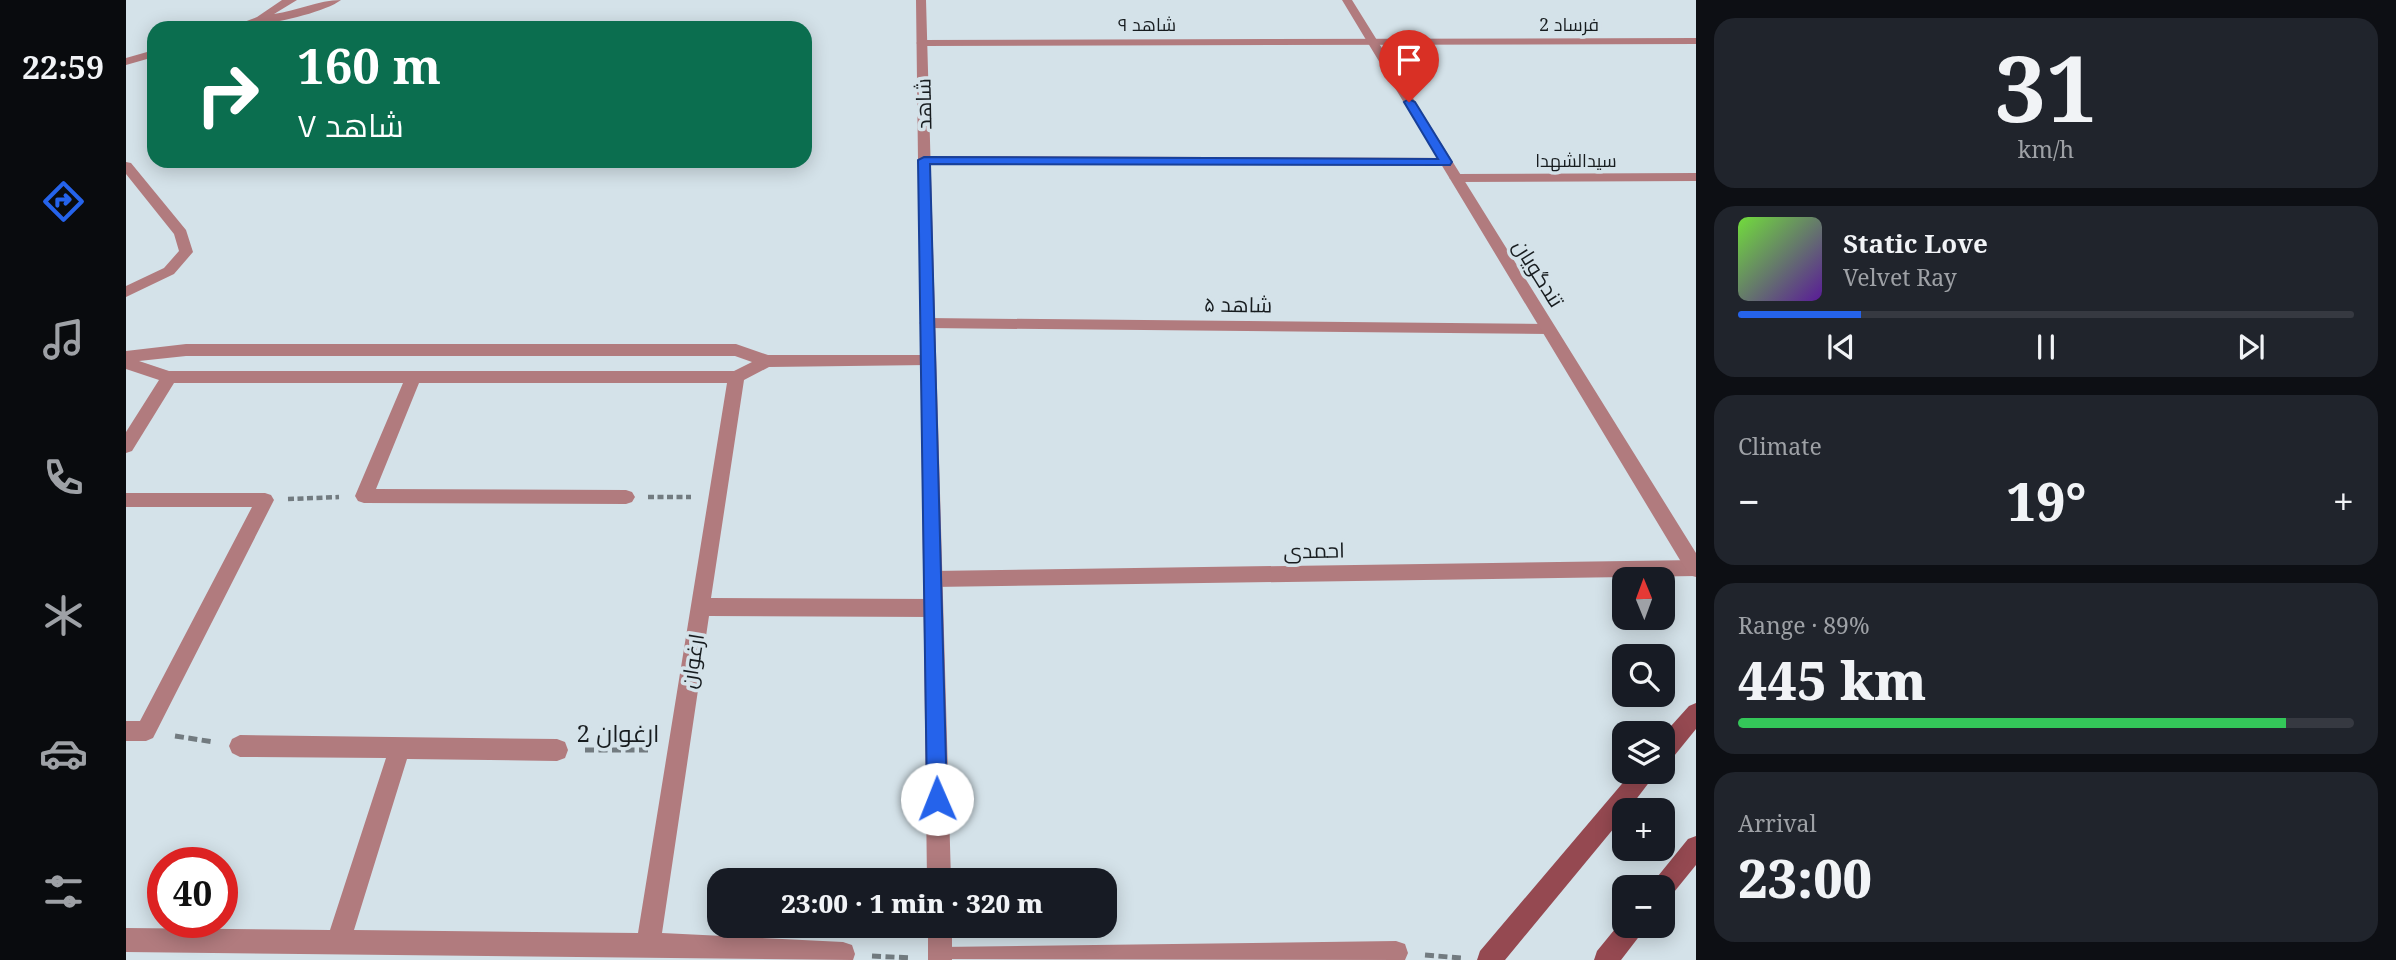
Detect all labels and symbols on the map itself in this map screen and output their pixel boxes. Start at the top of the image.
street label: شاهد ۹ [1118,12,1176,36]
street label: فرساد 2 [1539,12,1599,36]
pin [1379,30,1439,102]
street label: شاهد [909,78,937,130]
street label: سیدالشهدا [1535,148,1617,172]
street label: تندگویان [1507,234,1571,313]
street label: شاهد ۵ [1204,289,1272,319]
street label: احمدی [1283,535,1345,565]
north arrow [1612,567,1675,630]
street label: ارغوان [674,631,710,691]
street label: ارغوان 2 [577,716,659,749]
position arrow [900,762,974,836]
speed limit sign: 40 [147,847,238,938]

